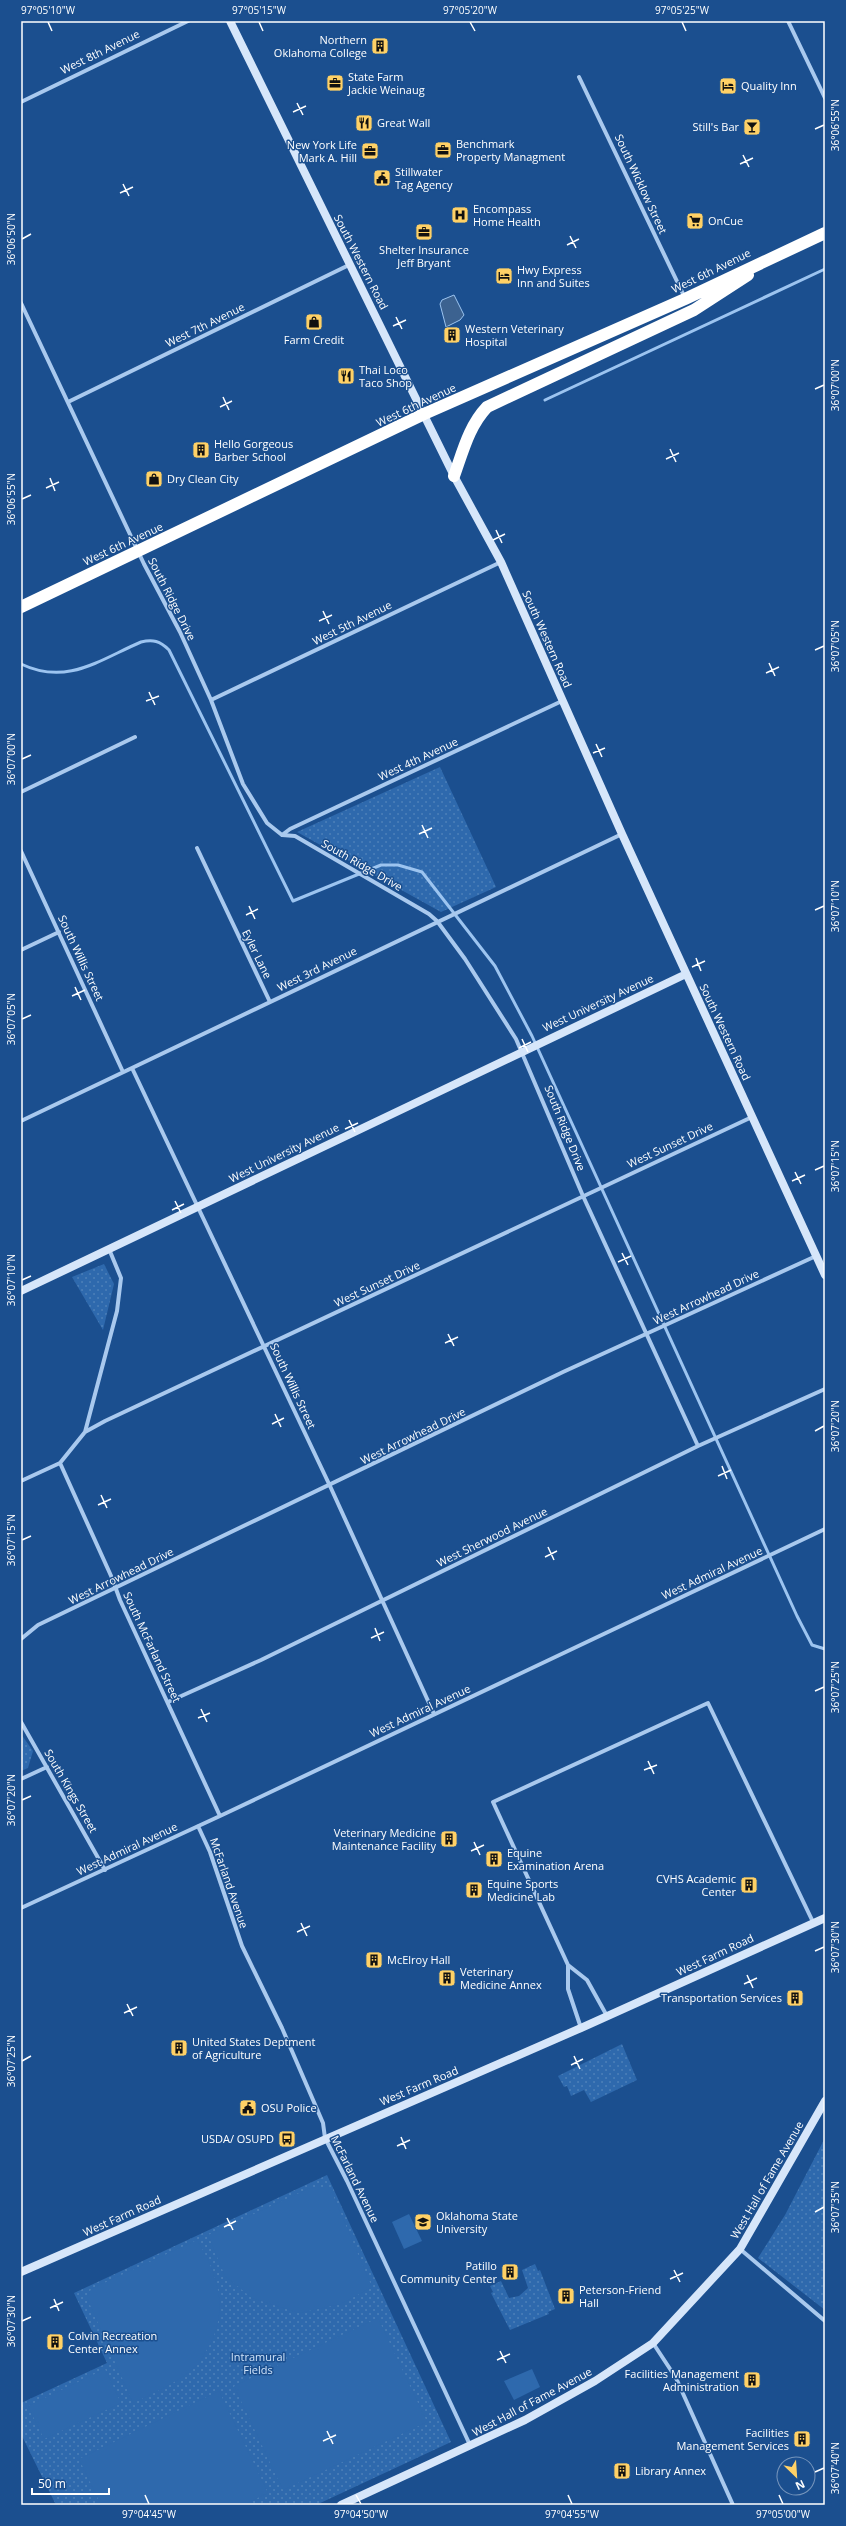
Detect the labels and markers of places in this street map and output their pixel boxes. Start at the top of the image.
place label: Northern Oklahoma College [274,32,367,60]
building icon: Northern Oklahoma College [370,36,390,56]
place label: State Farm Jackie Weinaug [347,69,425,97]
office icon: State Farm Jackie Weinaug [325,73,345,93]
hotel icon: Quality Inn [718,76,738,96]
place label: Quality Inn [741,78,797,93]
restaurant icon: Great Wall [354,113,374,133]
place label: Great Wall [377,115,430,130]
bar icon: Still's Bar [742,117,762,137]
place label: Still's Bar [692,119,739,134]
place label: Benchmark Property Managment [456,136,565,164]
place label: New York Life Mark A. Hill [287,137,357,165]
office icon: Benchmark Property Managment [433,140,453,160]
office icon: New York Life Mark A. Hill [360,141,380,161]
place label: Stillwater Tag Agency [395,164,453,192]
public building icon: Stillwater Tag Agency [372,168,392,188]
place label: Encompass Home Health [473,201,541,229]
hospital icon: Encompass Home Health [450,205,470,225]
supermarket icon: OnCue [685,211,705,231]
place label: OnCue [708,213,743,228]
office icon: Shelter Insurance Jeff Bryant [414,222,434,242]
place label: Shelter Insurance Jeff Bryant [379,242,469,270]
place label: Hwy Express Inn and Suites [517,262,590,290]
hotel icon: Hwy Express Inn and Suites [494,266,514,286]
shop icon: Farm Credit [304,312,324,332]
place label: Western Veterinary Hospital [465,321,564,349]
building icon: Western Veterinary Hospital [442,325,462,345]
place label: Farm Credit [284,332,344,347]
place label: Thai Loco Taco Shop [359,362,412,390]
restaurant icon: Thai Loco Taco Shop [336,366,356,386]
place label: Hello Gorgeous Barber School [214,436,293,464]
building icon: Hello Gorgeous Barber School [191,440,211,460]
shop icon: Dry Clean City [144,469,164,489]
place label: Dry Clean City [167,471,239,486]
place label: Veterinary Medicine Maintenance Facility [332,1825,436,1853]
building icon: Veterinary Medicine Maintenance Facility [439,1829,459,1849]
place label: Equine Examination Arena [507,1845,604,1873]
building icon: Equine Examination Arena [484,1849,504,1869]
place label: CVHS Academic Center [656,1871,736,1899]
building icon: CVHS Academic Center [739,1875,759,1895]
place label: Equine Sports Medicine Lab [487,1876,558,1904]
building icon: Equine Sports Medicine Lab [464,1880,484,1900]
building icon: McElroy Hall [364,1950,384,1970]
place label: McElroy Hall [387,1952,450,1967]
place label: Veterinary Medicine Annex [460,1964,542,1992]
building icon: Veterinary Medicine Annex [437,1968,457,1988]
building icon: Transportation Services [785,1988,805,2008]
place label: Transportation Services [661,1990,782,2005]
place label: United States Deptment of Agriculture [192,2034,315,2062]
building icon: United States Deptment of Agriculture [169,2038,189,2058]
public building icon: OSU Police [238,2098,258,2118]
place label: OSU Police [261,2100,317,2115]
bus stop icon: USDA/ OSUPD [277,2129,297,2149]
place label: USDA/ OSUPD [201,2131,274,2146]
place label: Oklahoma State University [436,2208,518,2236]
school or university icon: Oklahoma State University [413,2212,433,2232]
place label: Patillo Community Center [400,2258,497,2286]
building icon: Patillo Community Center [500,2262,520,2282]
place label: Peterson-Friend Hall [579,2282,661,2310]
building icon: Peterson-Friend Hall [556,2286,576,2306]
place label: Colvin Recreation Center Annex [68,2328,157,2356]
building icon: Colvin Recreation Center Annex [45,2332,65,2352]
place label: Facilities Management Administration [625,2366,739,2394]
building icon: Facilities Management Administration [742,2370,762,2390]
place label: Facilities Management Services [676,2425,789,2453]
building icon: Facilities Management Services [792,2429,812,2449]
building icon: Library Annex [612,2461,632,2481]
place label: Library Annex [635,2463,706,2478]

